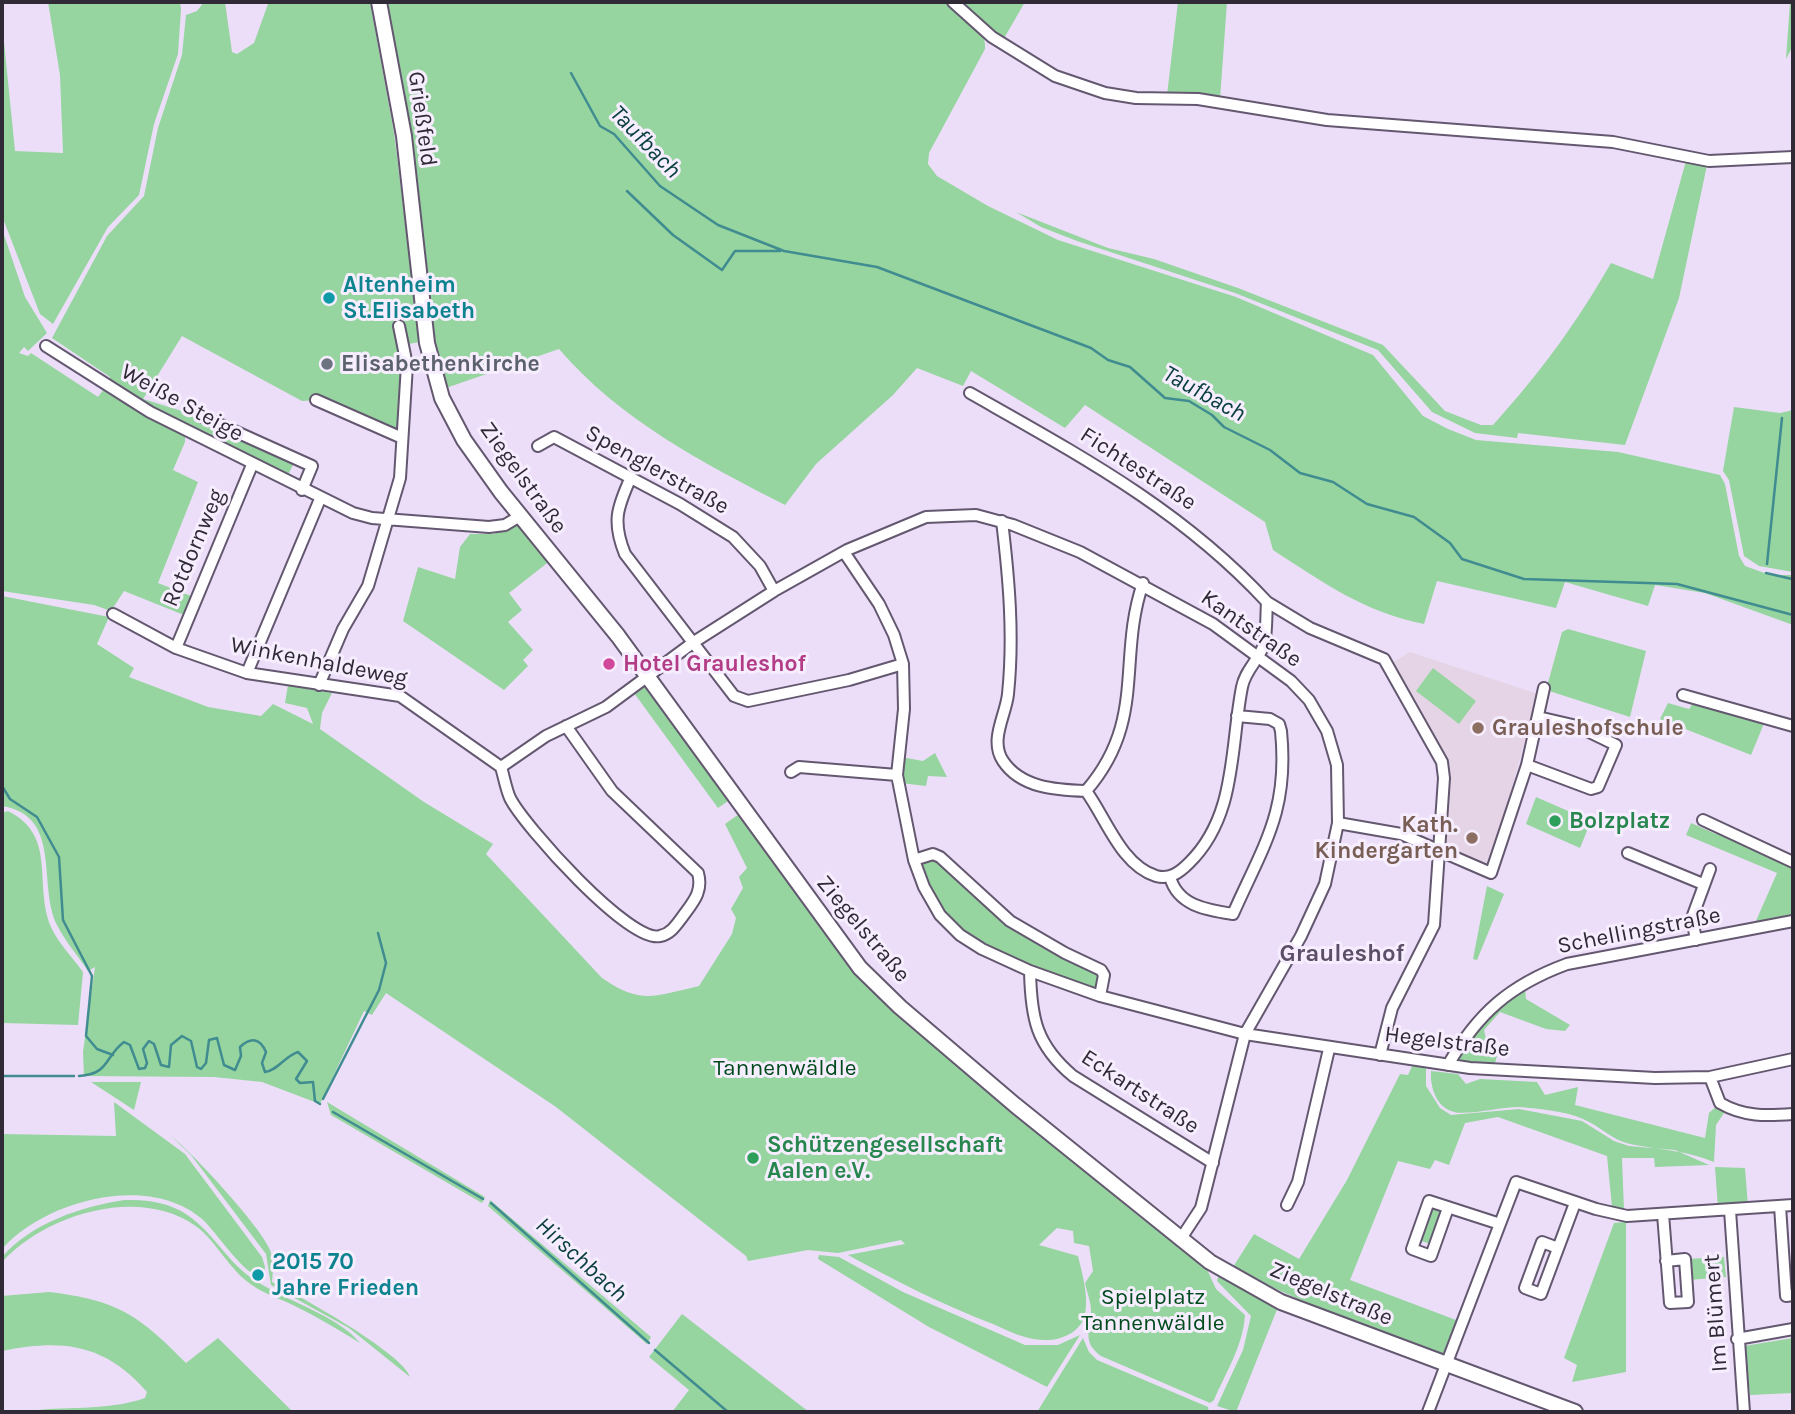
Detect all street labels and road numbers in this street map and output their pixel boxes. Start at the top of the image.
street label: Grießfeld [402,70,442,168]
street label: Weiße Steige [116,358,248,448]
street label: Ziegelstraße [473,417,573,539]
street label: Spenglerstraße [580,419,734,521]
street label: Fichtestraße [1075,421,1201,517]
street label: Rotdornweg [157,485,231,611]
street label: Kantstraße [1195,584,1307,674]
street label: Winkenhaldeweg [228,631,410,693]
street label: Ziegelstraße [810,870,916,988]
street label: Schellingstraße [1555,902,1723,960]
street label: Hegelstraße [1383,1021,1511,1063]
street label: Eckartstraße [1076,1044,1204,1140]
street label: Im Blümert [1698,1253,1734,1373]
street label: Ziegelstraße [1265,1256,1397,1332]

